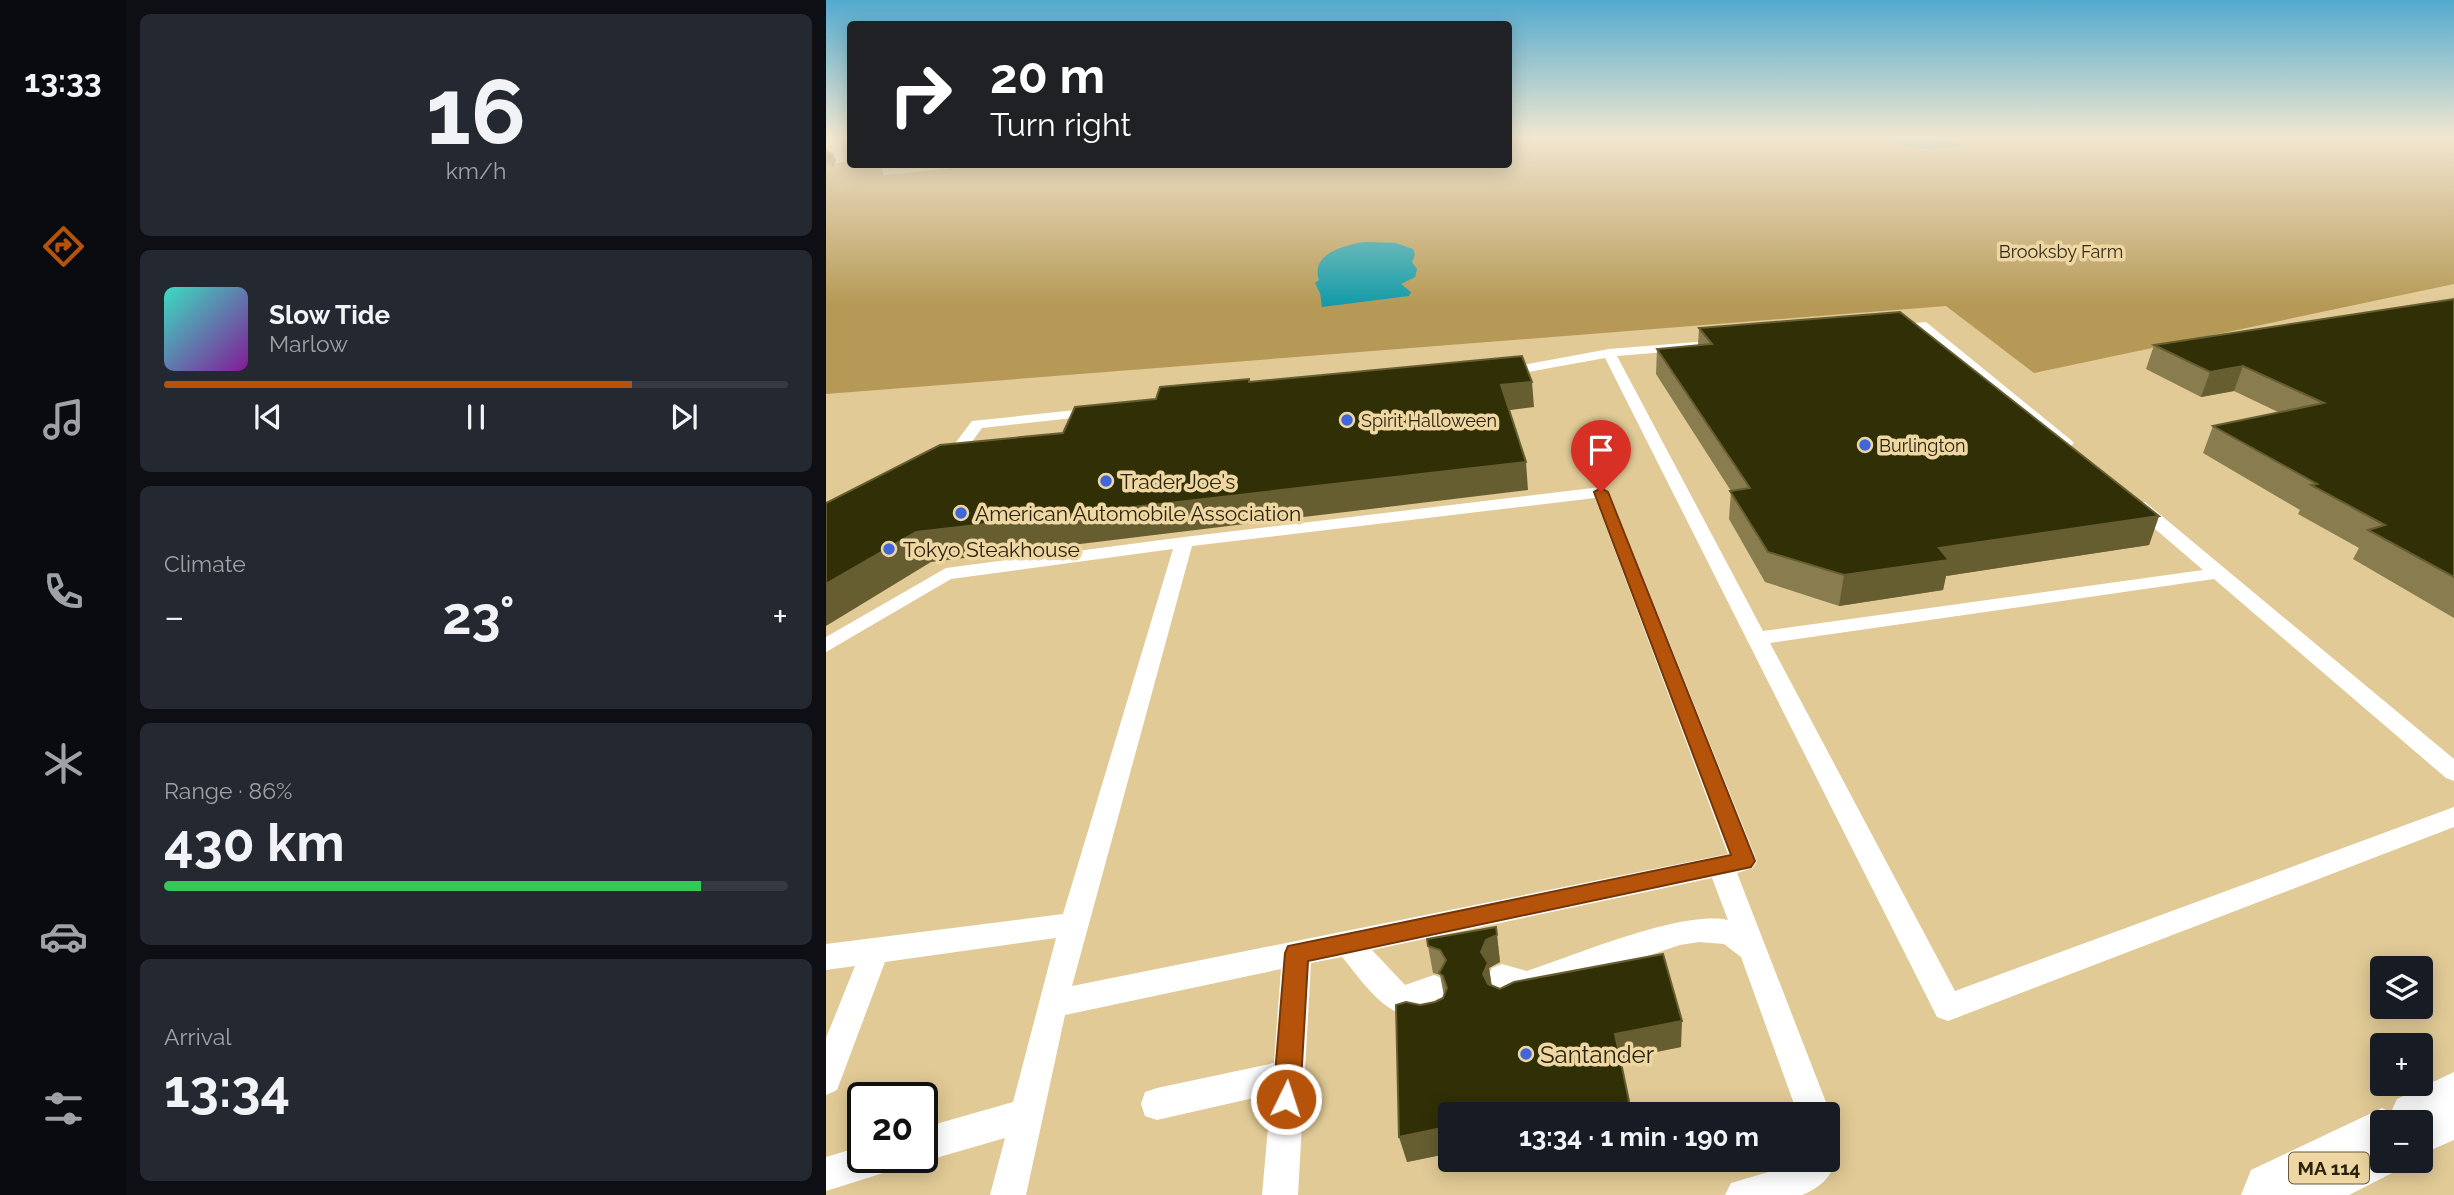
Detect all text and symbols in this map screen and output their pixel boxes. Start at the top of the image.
text: 20 m [990,47,1105,104]
icon: right [875,49,966,140]
text: 16 [426,58,526,165]
text: 13:33 [24,62,102,99]
text: Turn right [990,106,1131,143]
text: km/h [446,157,506,184]
icon: directions [39,222,88,271]
park label: Brooksby Farm [1999,241,2123,262]
text: Slow Tide [269,300,390,330]
text: Marlow [269,330,348,357]
icon: music [39,395,88,444]
icon: previous [249,398,287,436]
icon: pause [457,398,495,436]
icon: next [665,398,703,436]
place label: Spirit Halloween [1361,410,1497,431]
marker: Spirit Halloween [1339,412,1355,428]
pin [1571,420,1631,492]
icon: arrive [1582,431,1620,469]
place label: Burlington [1879,435,1966,456]
marker: Burlington [1857,437,1873,453]
place label: Trader Joe's [1120,469,1235,494]
marker: Trader Joe's [1098,473,1114,489]
place label: American Automobile Association [975,501,1301,526]
marker: American Automobile Association [953,505,969,521]
place label: Tokyo Steakhouse [903,537,1080,562]
marker: Tokyo Steakhouse [881,541,897,557]
text: Climate [164,550,246,577]
icon: phone [39,567,88,616]
text: 23° [442,585,515,646]
text: − [164,594,184,639]
text: + [772,594,788,639]
icon: climate [39,739,88,788]
text: Range · 86% [164,777,293,804]
text: 430 km [164,812,345,873]
icon: car [39,912,88,961]
map controls [2370,956,2433,1173]
button: layers [2370,956,2433,1019]
text: Arrival [164,1023,231,1050]
button: + [2370,1033,2433,1096]
place label: Santander [1540,1040,1655,1069]
marker: Santander [1518,1046,1534,1062]
text: 13:34 [164,1058,290,1119]
position arrow [1249,1062,1323,1136]
speed limit sign: 20 [847,1082,938,1173]
icon: filters [39,1084,88,1133]
button: − [2370,1110,2433,1173]
text: 13:34 · 1 min · 190 m [1519,1122,1759,1152]
road number: MA 114 [2289,1152,2369,1184]

